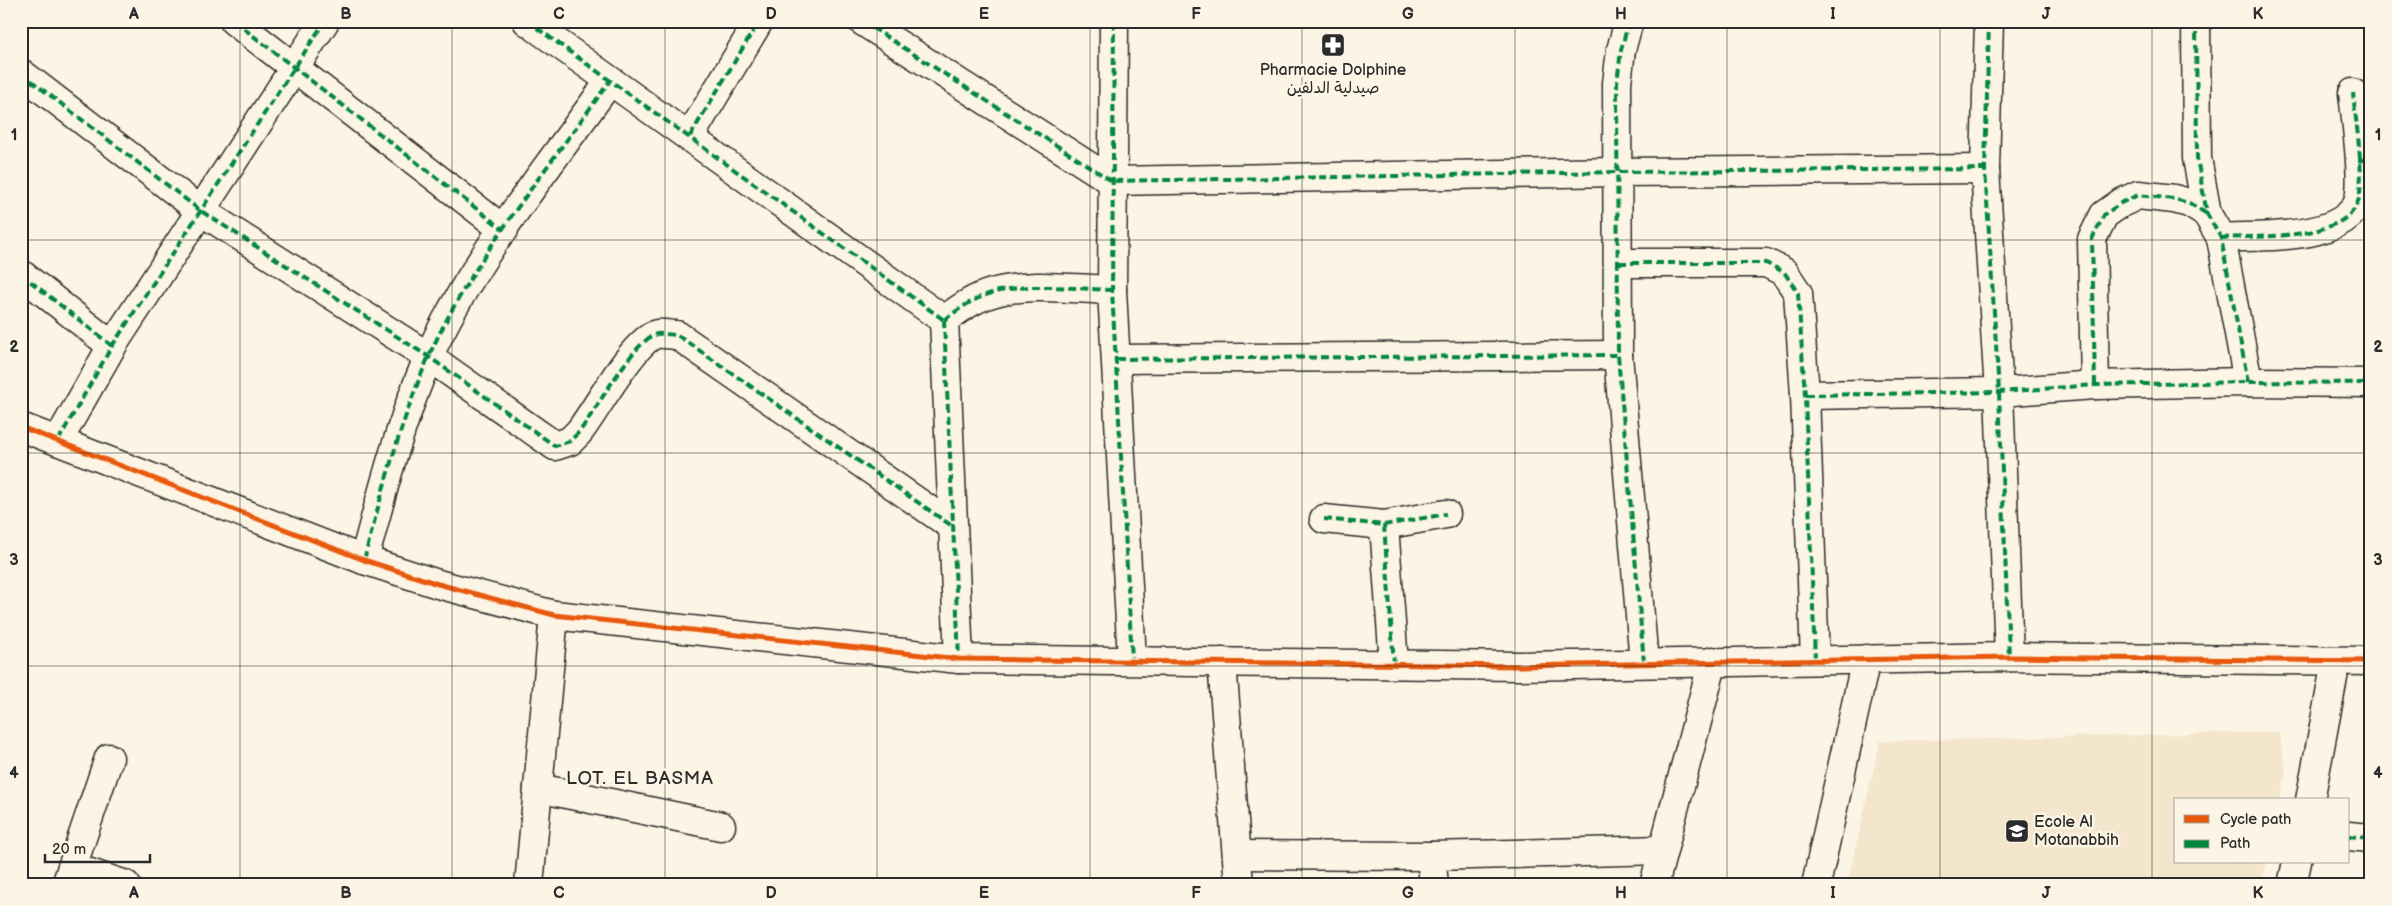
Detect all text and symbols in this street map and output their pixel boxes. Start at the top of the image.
text: A [128,5,139,24]
text: B [340,5,352,24]
text: C [553,5,565,24]
text: D [765,5,777,24]
text: E [979,5,989,24]
text: F [1191,5,1201,24]
text: G [1402,5,1414,24]
text: H [1615,5,1627,24]
text: I [1830,5,1836,24]
text: J [2042,5,2051,24]
text: K [2253,5,2264,24]
pharmacy icon: Pharmacie Dolphine صيدلية الدلفين [1320,32,1346,58]
place label: Pharmacie Dolphine صيدلية الدلفين [1260,61,1407,98]
text: 1 [11,126,17,145]
text: 1 [2375,126,2381,145]
text: 2 [9,338,19,357]
text: 2 [2373,338,2383,357]
text: 3 [9,551,19,570]
text: 3 [2373,551,2383,570]
text: 4 [9,764,19,783]
text: 4 [2373,764,2383,783]
district label: LOT. EL BASMA [566,767,714,790]
legend [2174,798,2350,864]
text: Cycle path [2220,810,2291,829]
place label: Ecole Al Motanabbih [2034,813,2119,850]
school or university icon: Ecole Al Motanabbih [2004,818,2030,844]
scale bar [45,831,150,863]
text: Path [2220,834,2250,853]
text: 20 m [52,840,86,859]
text: A [128,884,139,903]
text: B [340,884,352,903]
text: C [553,884,565,903]
text: D [765,884,777,903]
text: E [979,884,989,903]
text: F [1191,884,1201,903]
text: G [1402,884,1414,903]
text: H [1615,884,1627,903]
text: I [1830,884,1836,903]
text: J [2042,884,2051,903]
text: K [2253,884,2264,903]

